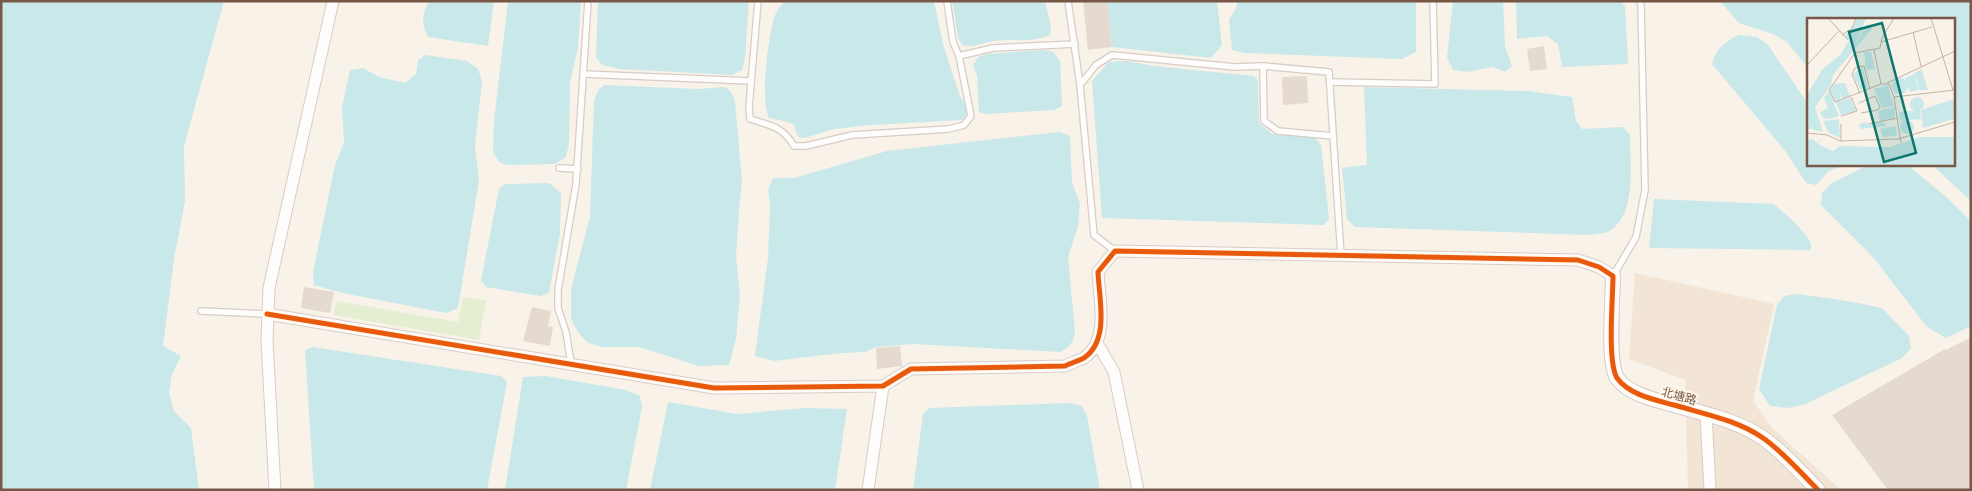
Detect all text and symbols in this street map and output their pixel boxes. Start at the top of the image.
inset map [1807,18,1954,165]
street label: 北塘路 [1660,383,1699,408]

